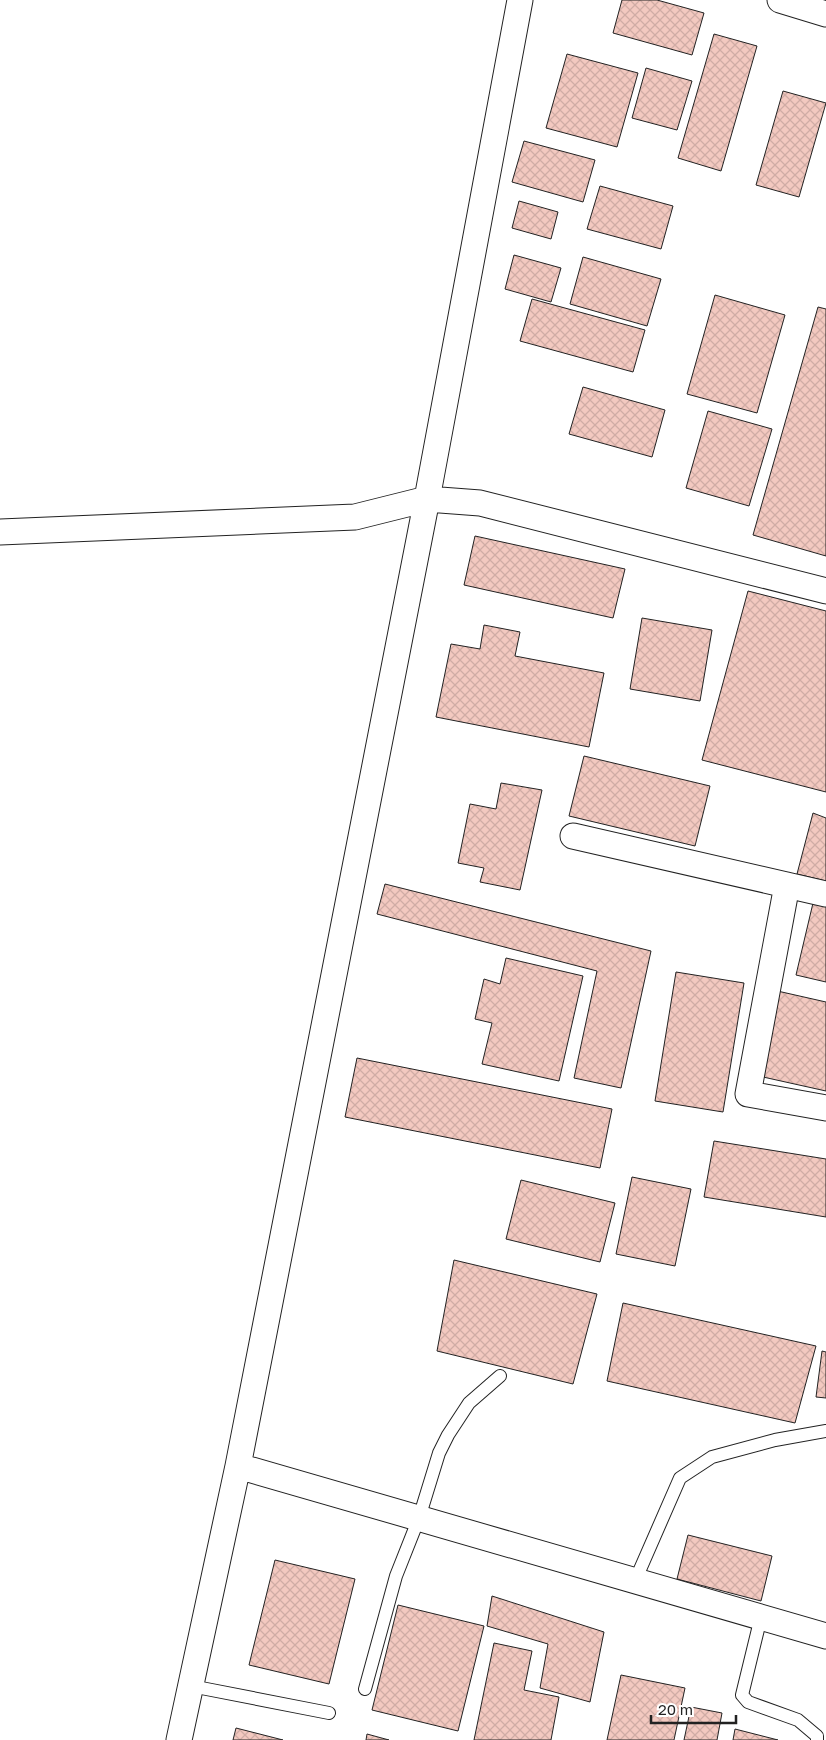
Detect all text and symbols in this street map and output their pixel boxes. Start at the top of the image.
scale bar [651,1692,736,1724]
text: 20 m [658,1700,693,1718]

